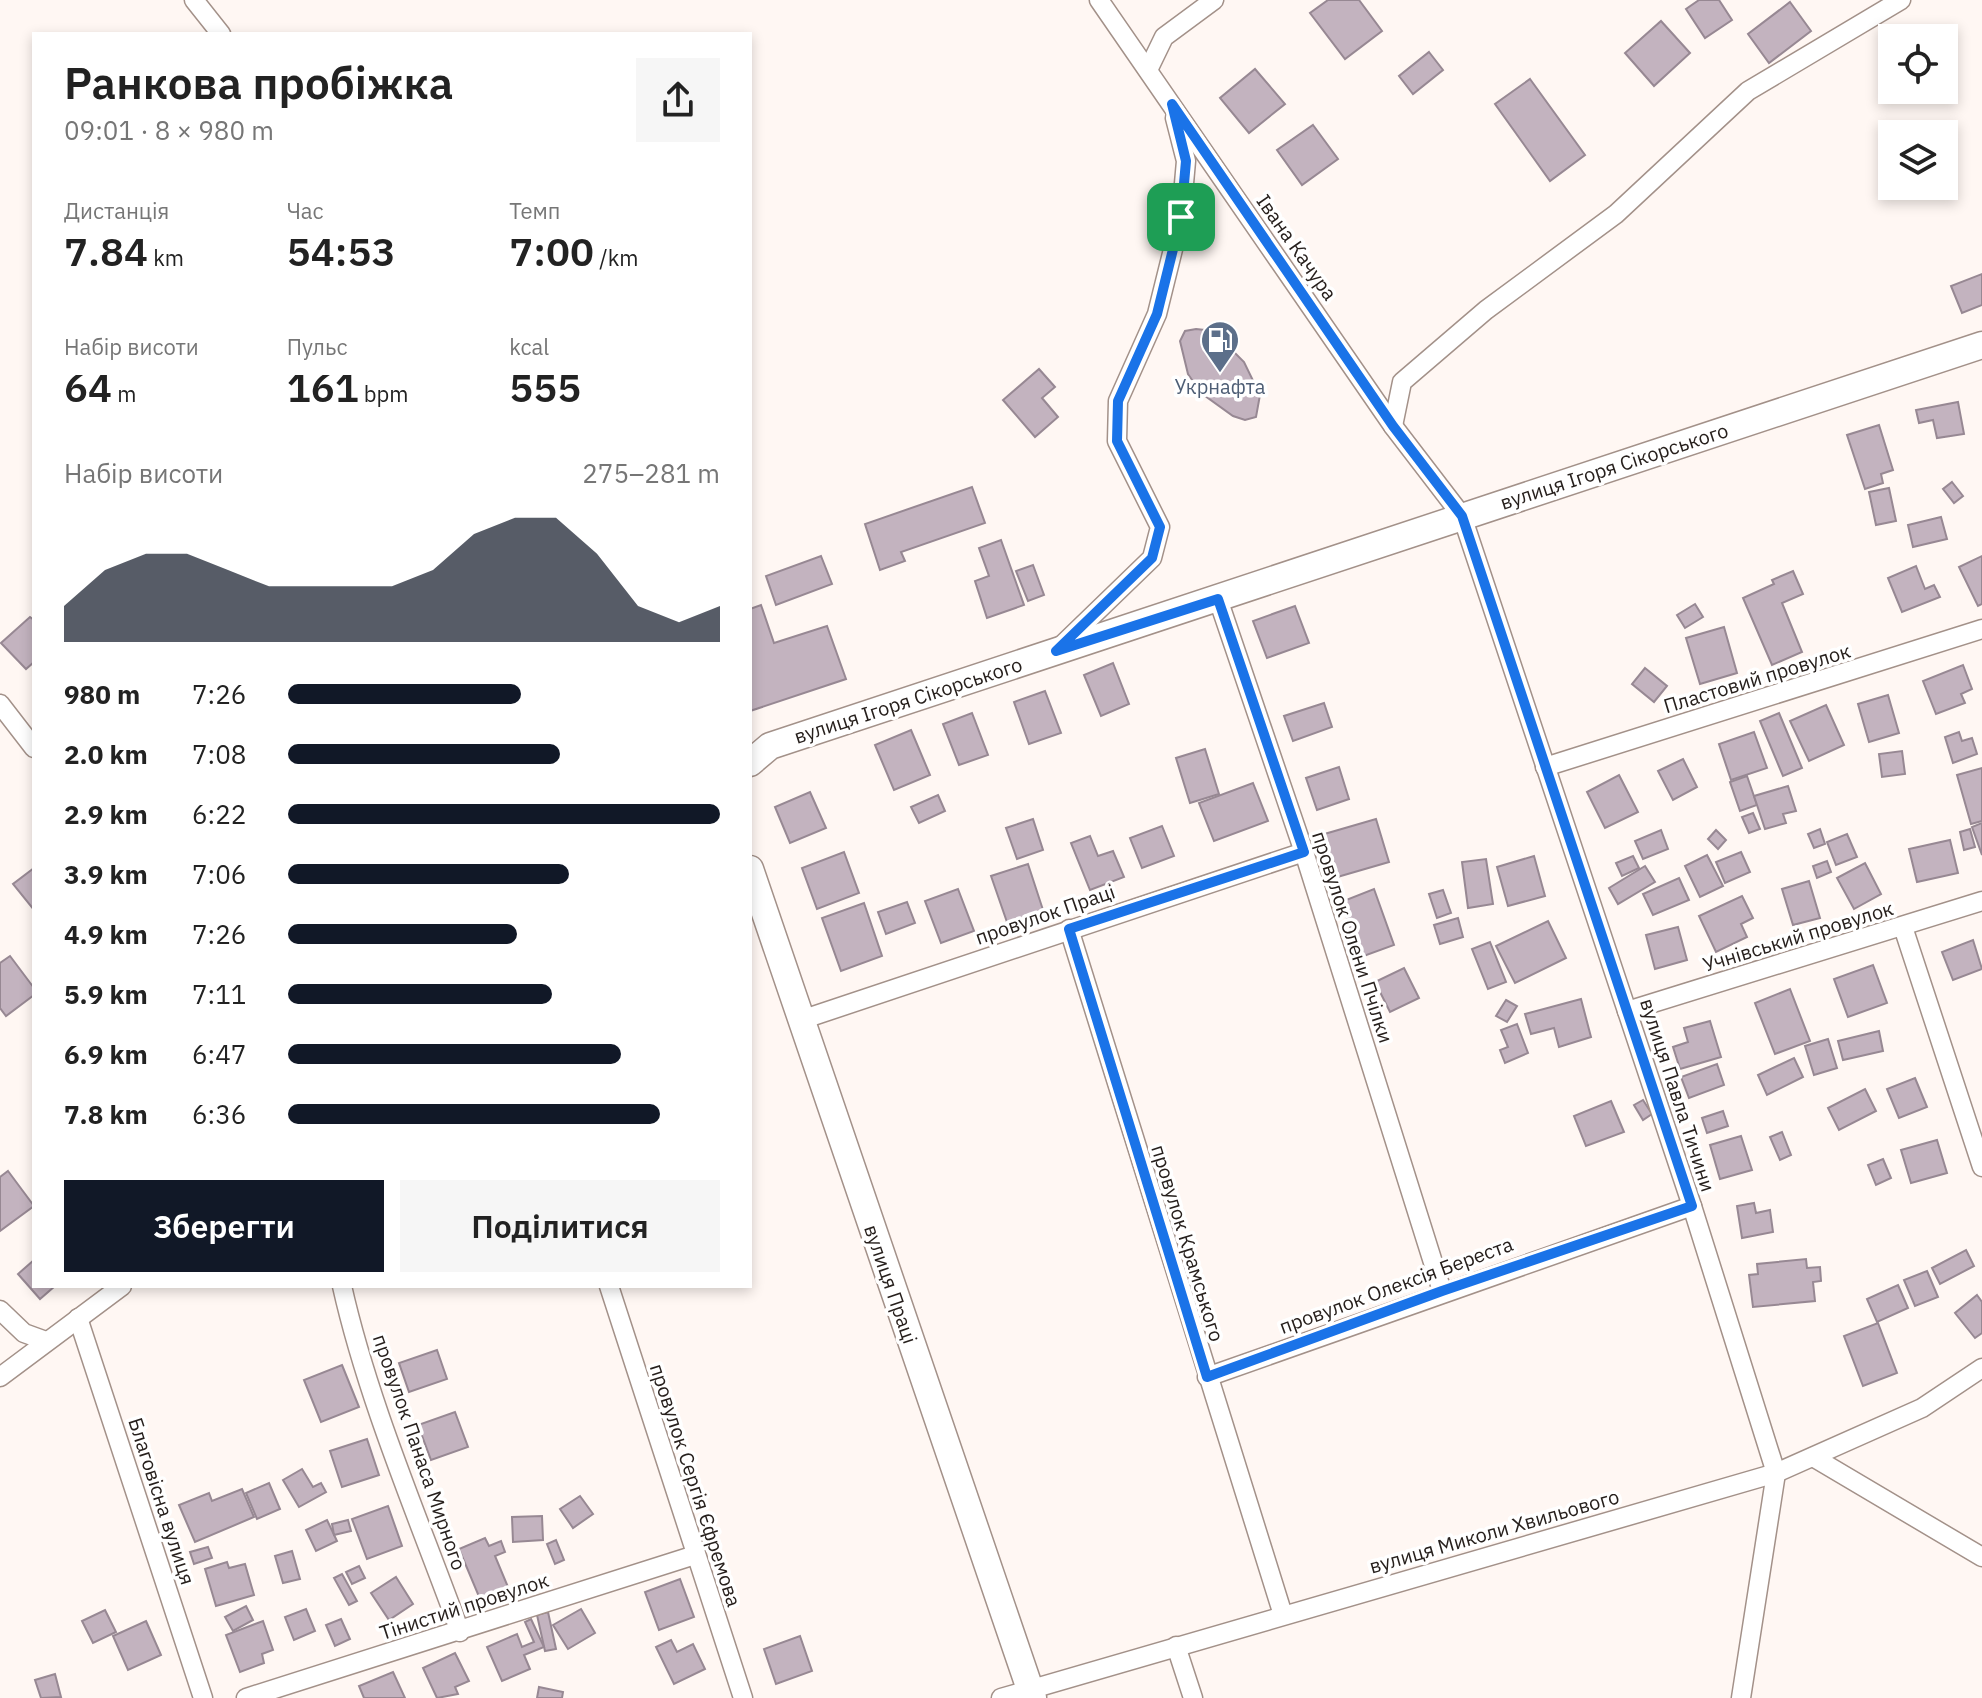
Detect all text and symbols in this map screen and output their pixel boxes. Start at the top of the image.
map controls [1878,24,1958,200]
button: locate [1878,24,1958,104]
text: Ранкова пробіжка [64,54,453,111]
button: share [636,58,720,142]
text: 09:01 · 8 × 980 m [64,113,274,147]
button: layers [1878,120,1958,200]
pin [1147,183,1215,251]
street label: Івана Качура [1251,189,1344,306]
icon: arrive [1159,195,1203,239]
text: Дистанція [64,196,169,225]
text: Час [287,196,324,225]
text: Темп [509,196,560,225]
text: 7.84 [64,225,148,277]
text: 54:53 [287,225,395,277]
text: 7:00 [509,225,594,277]
text: km [148,243,184,272]
text: /km [594,243,639,272]
fuel station icon: Укрнафта [1199,319,1241,374]
text: Набір висоти [64,332,199,361]
text: Пульс [287,332,347,361]
text: kcal [509,332,549,361]
text: 64 [64,361,112,413]
text: 161 [287,361,359,413]
text: 555 [509,361,581,413]
place label: Укрнафта [1175,373,1266,400]
text: m [112,379,136,408]
text: bpm [359,379,409,408]
street label: вулиця Ігоря Сікорського [1496,416,1732,516]
text: Набір висоти [64,456,223,490]
text: 275–281 m [582,456,720,490]
street label: Пластовий провулок [1660,637,1854,719]
street label: вулиця Ігоря Сікорського [790,650,1026,750]
text: 980 m [64,677,140,711]
text: 7:26 [192,677,246,711]
text: 2.0 km [64,737,148,771]
text: 7:08 [192,737,246,771]
text: 2.9 km [64,797,148,831]
text: 6:22 [192,797,246,831]
street label: провулок Олени Пчілки [1306,828,1400,1046]
text: 3.9 km [64,857,148,891]
text: 7:06 [192,857,246,891]
street label: провулок Праці [971,877,1119,951]
street label: Учнівський провулок [1699,894,1897,978]
text: 4.9 km [64,917,148,951]
text: 7:26 [192,917,246,951]
text: 5.9 km [64,977,148,1011]
text: 7:11 [192,977,246,1011]
street label: вулиця Павла Тичини [1634,995,1722,1195]
text: 6.9 km [64,1037,148,1071]
text: 6:47 [192,1037,246,1071]
text: 7.8 km [64,1097,148,1131]
text: 6:36 [192,1097,246,1131]
street label: провулок Крамського [1145,1141,1231,1345]
button: Зберегти [64,1180,384,1272]
button: Поділитися [400,1180,720,1272]
street label: вулиця Праці [858,1221,924,1347]
street label: провулок Олексія Береста [1275,1230,1517,1340]
street label: провулок Панаса Мирного [367,1331,473,1573]
street label: провулок Сергія Єфремова [644,1360,748,1610]
street label: Благовісна вулиця [122,1414,202,1588]
street label: вулиця Миколи Хвильового [1366,1482,1622,1580]
street label: Тінистий провулок [376,1566,552,1646]

